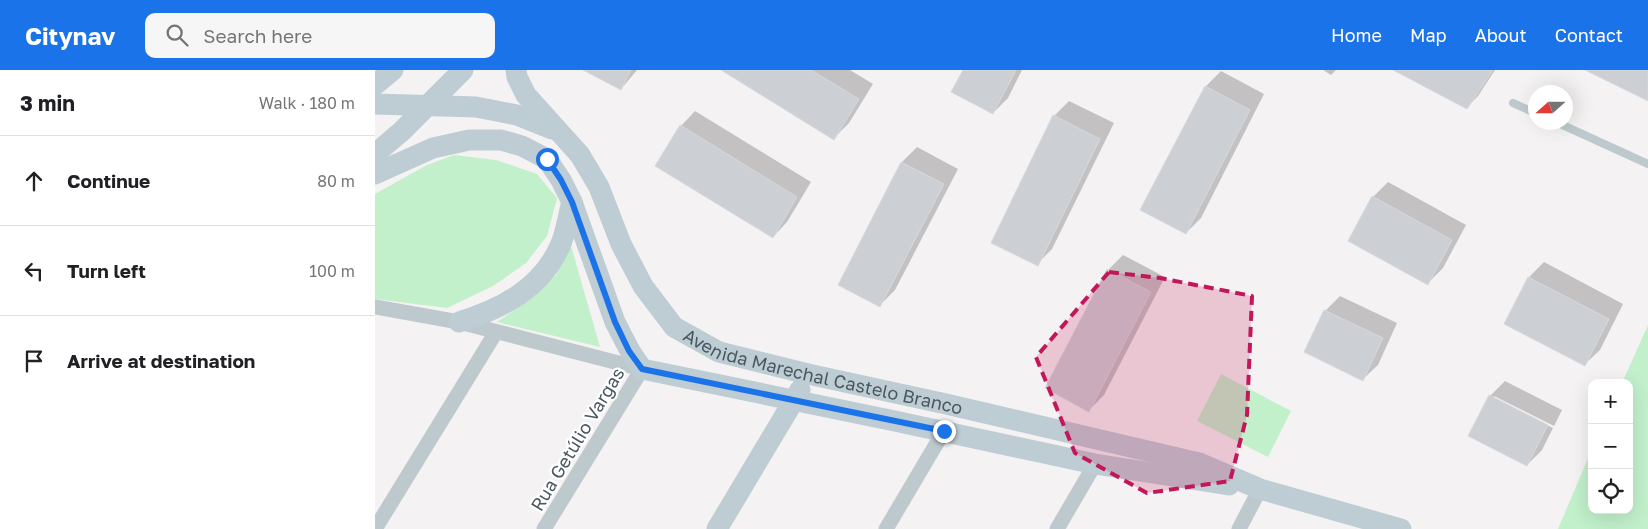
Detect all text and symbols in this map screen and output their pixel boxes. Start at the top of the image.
search box [145,13,495,58]
text: Citynav [25,21,115,50]
icon: search [163,21,191,49]
text: Search here [203,24,312,47]
text: Home [1331,24,1382,46]
text: Map [1410,24,1447,46]
text: About [1475,24,1527,46]
text: Contact [1555,24,1623,46]
north arrow [1528,85,1573,130]
text: 3 min [20,90,75,116]
text: Walk · 180 m [259,93,355,113]
route start [536,148,559,171]
icon: ahead [20,167,48,195]
text: Continue [67,169,150,192]
text: 80 m [317,171,355,191]
icon: left [20,257,48,285]
text: Turn left [67,259,146,282]
text: 100 m [309,261,355,281]
street label: Avenida Marechal Castelo Branco [680,324,965,419]
icon: arrive [20,347,48,375]
text: Arrive at destination [67,349,255,372]
street label: Rua Getúlio Vargas [526,363,628,515]
map controls [1588,379,1633,514]
button: + [1588,379,1633,424]
route end [933,420,956,443]
button: − [1588,424,1633,469]
button: locate [1588,469,1633,514]

